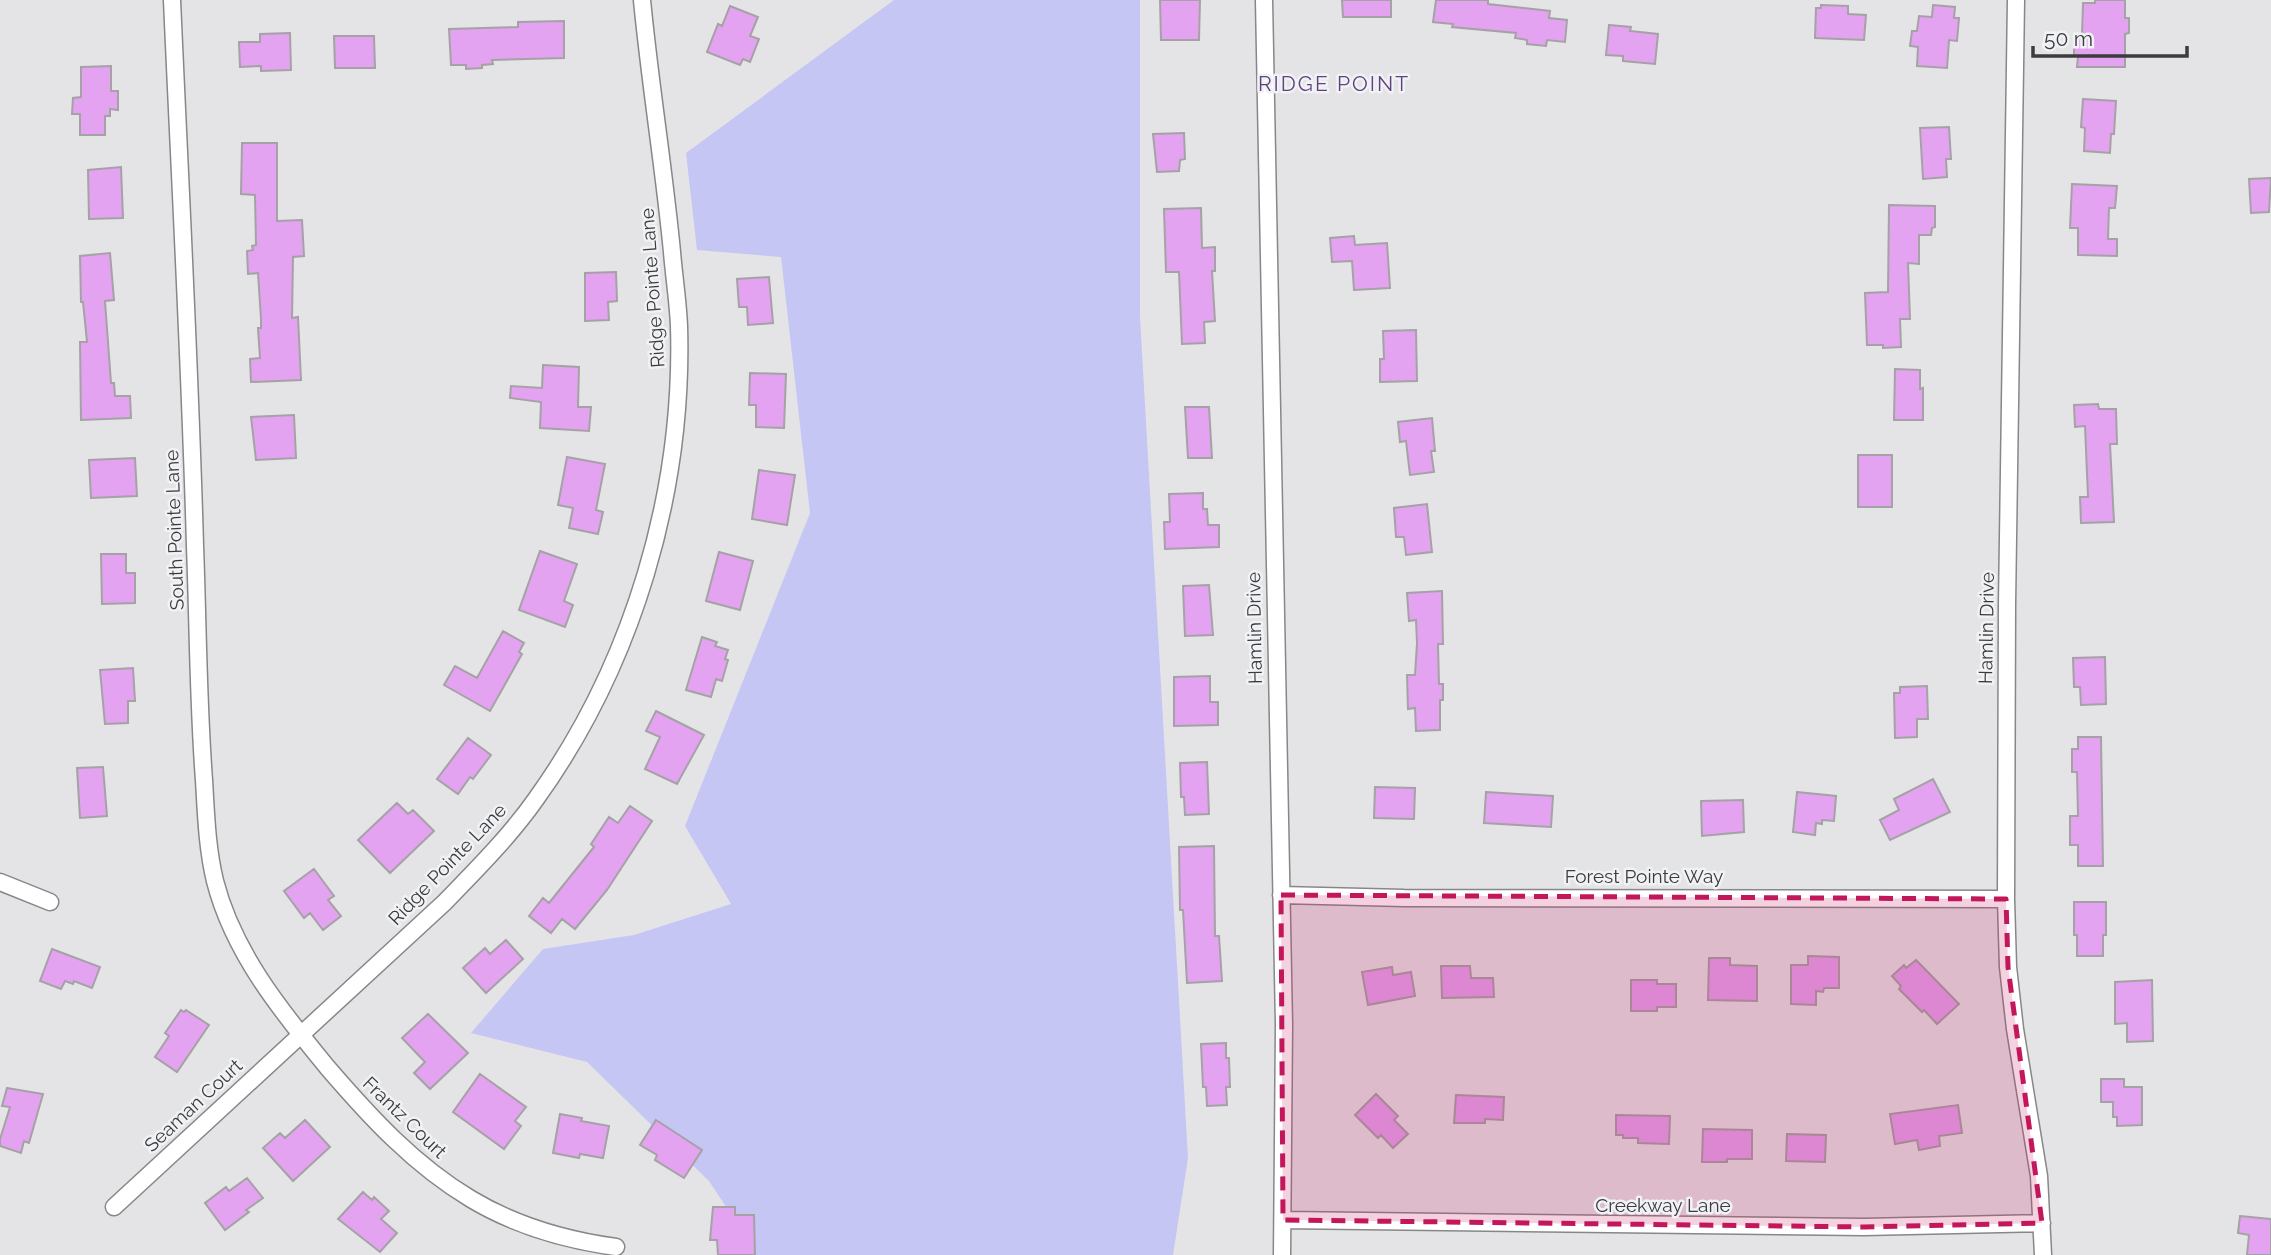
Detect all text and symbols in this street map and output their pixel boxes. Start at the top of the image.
scale bar [2033,14,2187,58]
text: 50 m [2044,26,2093,51]
district label: RIDGE POINT [1258,71,1410,96]
street label: Ridge Pointe Lane [635,207,669,369]
street label: South Pointe Lane [160,449,188,611]
street label: Hamlin Drive [1242,572,1266,684]
street label: Hamlin Drive [1974,572,1998,684]
street label: Ridge Pointe Lane [384,799,510,929]
street label: Forest Pointe Way [1565,865,1723,887]
street label: Seaman Court [140,1054,247,1156]
street label: Frantz Court [359,1072,452,1163]
street label: Creekway Lane [1595,1194,1731,1216]

